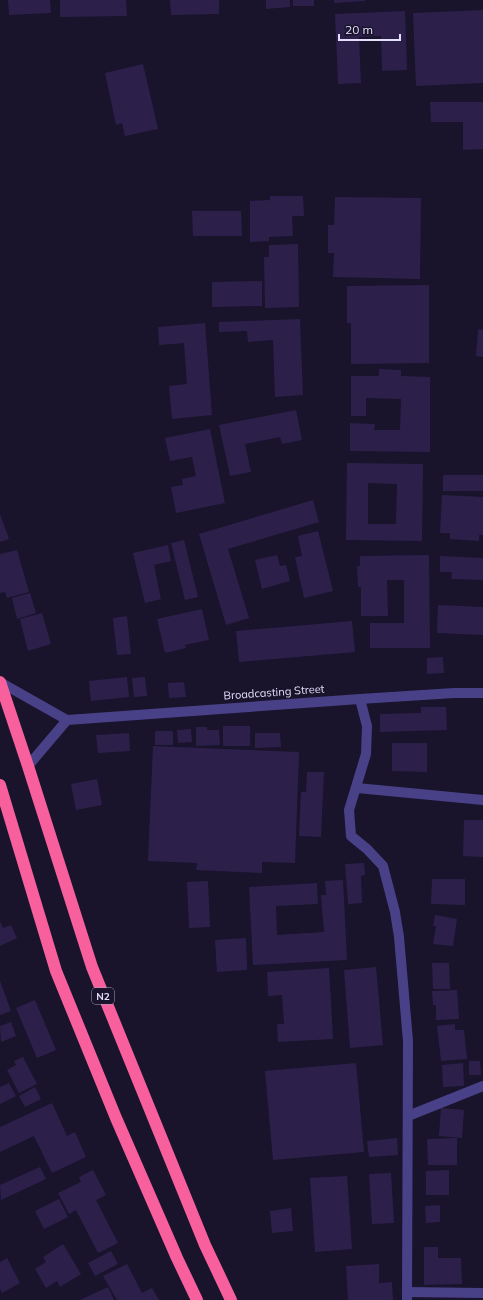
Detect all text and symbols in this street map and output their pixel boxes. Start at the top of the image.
scale bar [339,16,400,42]
text: 20 m [345,22,373,37]
street label: Broadcasting Street [223,681,325,703]
road number: N2 [92,988,114,1004]

